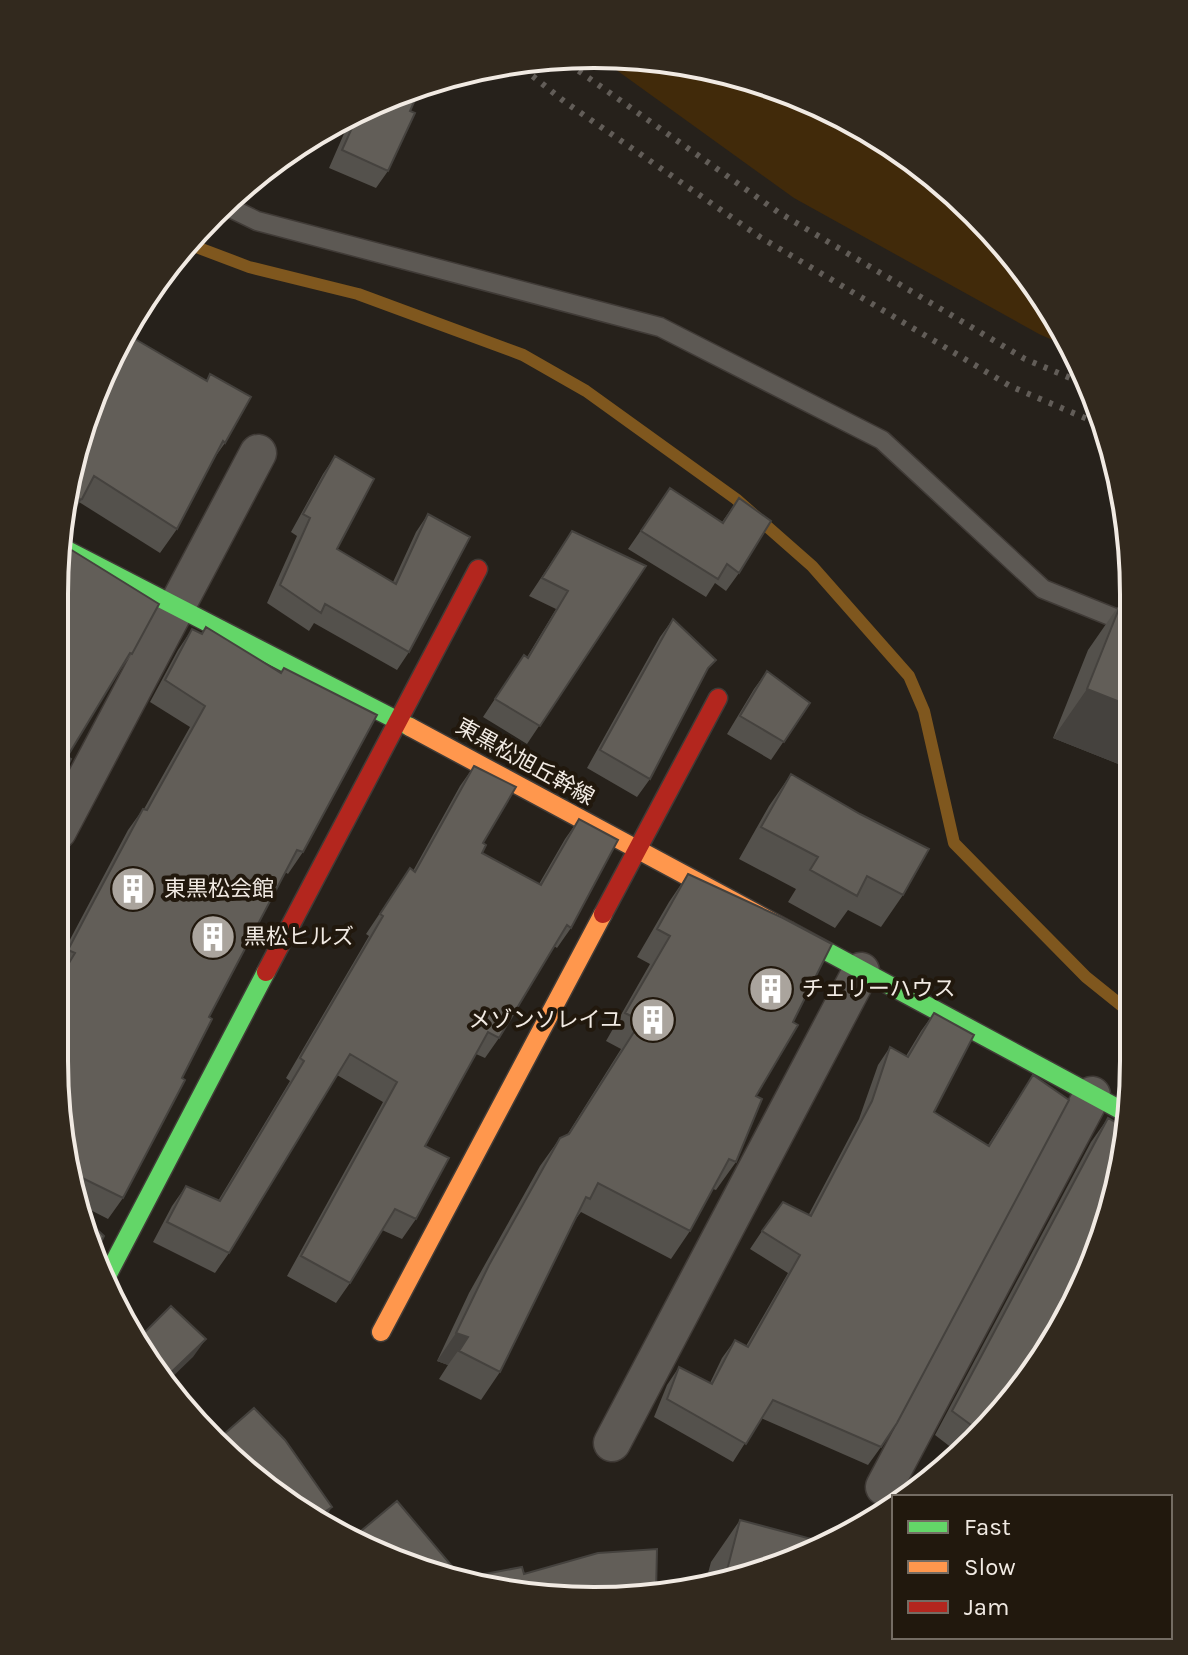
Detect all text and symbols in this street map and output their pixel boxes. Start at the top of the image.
street label: 東黒松旭丘幹線 [451,713,599,811]
building icon: 東黒松会館 [109,865,157,913]
place label: 東黒松会館 [164,876,274,902]
building icon: 黒松ヒルズ [189,913,237,961]
place label: 黒松ヒルズ [244,924,354,950]
building icon: チェリーハウス [747,965,795,1013]
place label: チェリーハウス [802,976,956,1002]
building icon: メゾンソレイユ [629,996,677,1044]
place label: メゾンソレイユ [468,1007,622,1033]
legend [892,1495,1172,1639]
text: Fast [964,1513,1011,1541]
text: Slow [964,1553,1016,1581]
text: Jam [964,1593,1009,1621]

